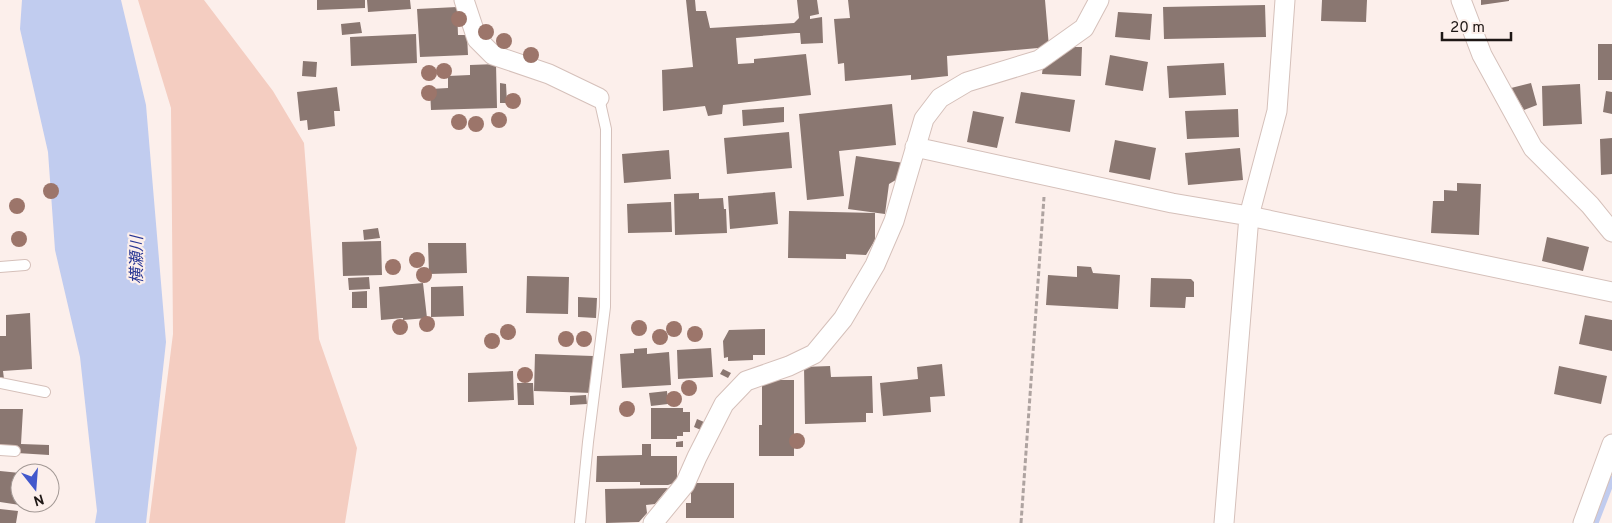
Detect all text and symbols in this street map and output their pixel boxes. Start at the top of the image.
scale bar [1442,10,1511,42]
text: 20 m [1450,19,1485,38]
water label: 横瀬川 [128,234,148,284]
north arrow [10,463,60,513]
text: N [31,489,46,509]

